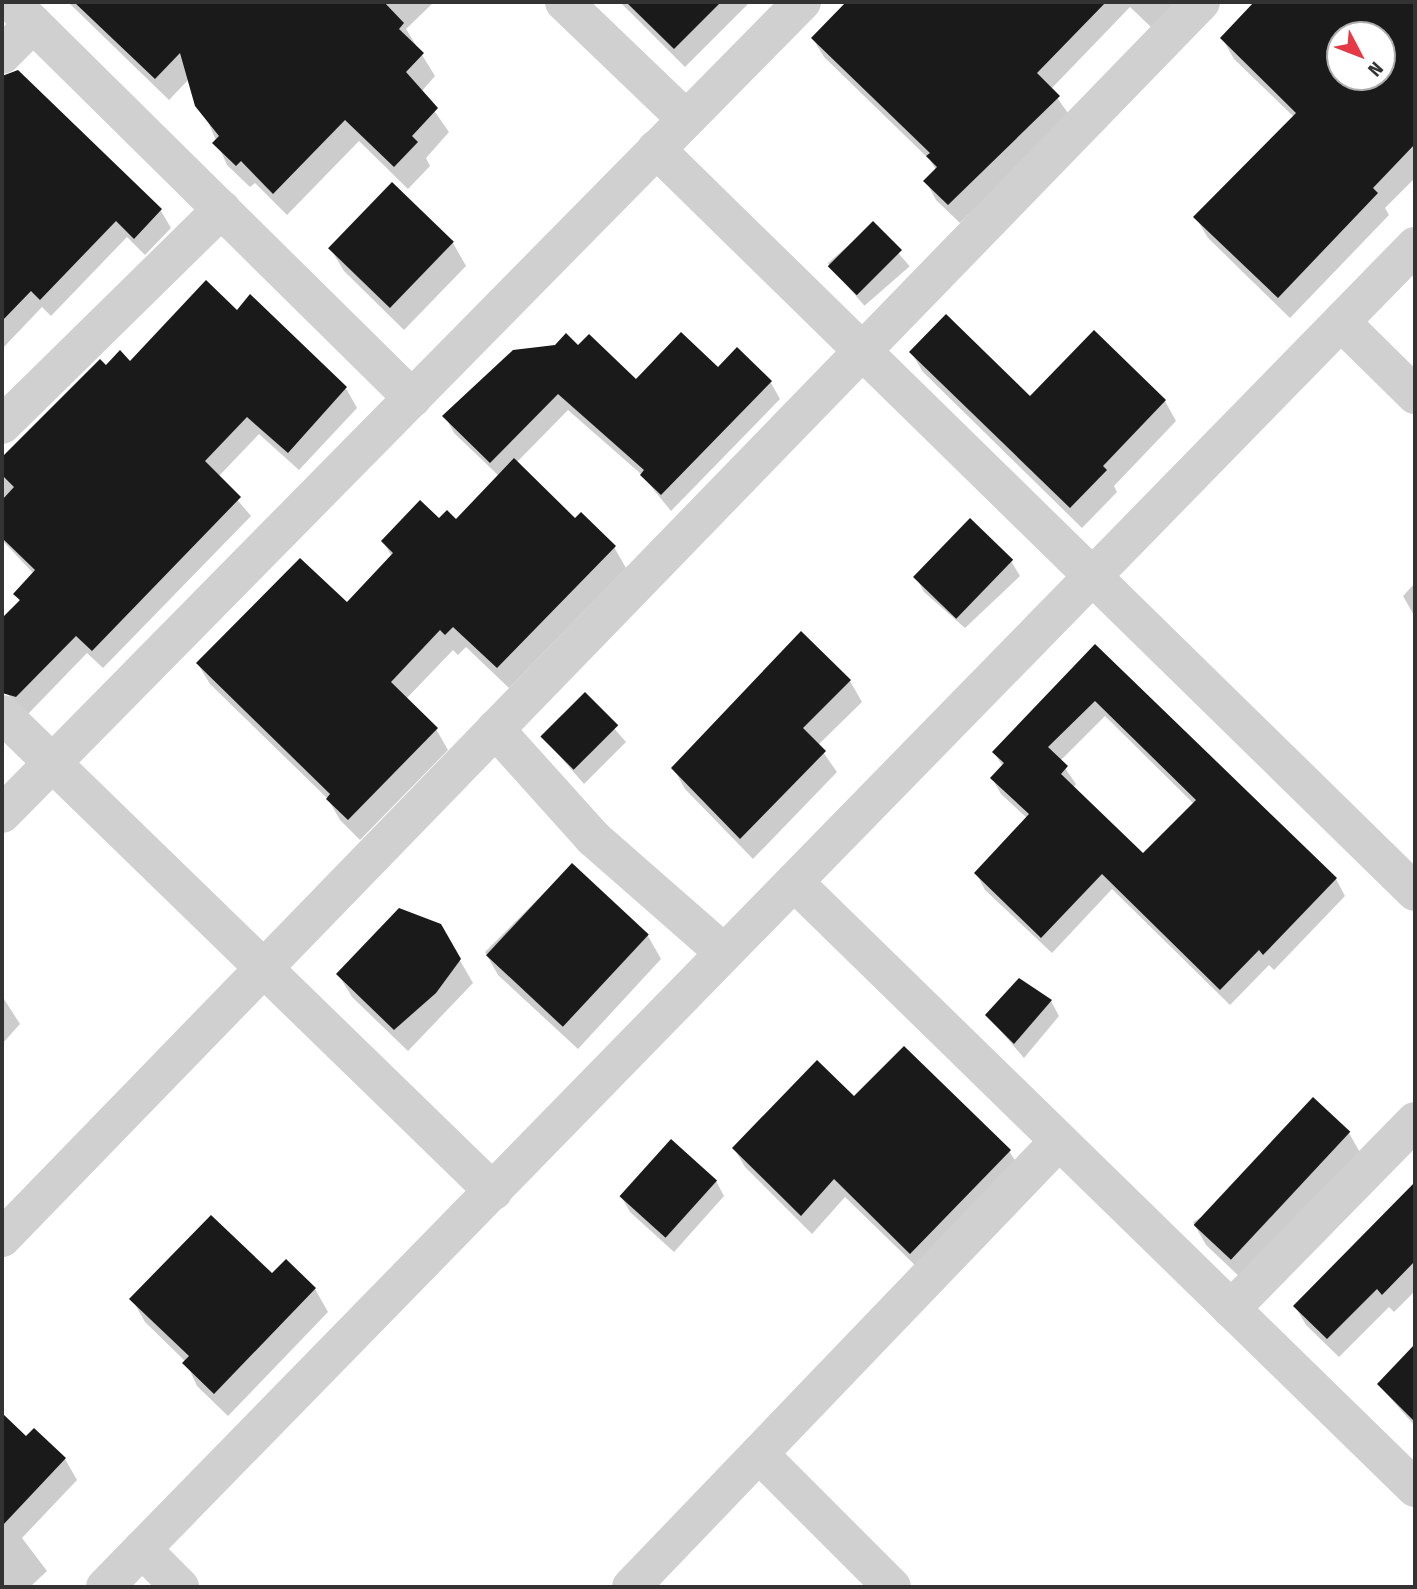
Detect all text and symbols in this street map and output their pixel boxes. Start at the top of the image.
north arrow [1326,21,1396,91]
text: N [1363,57,1388,81]

